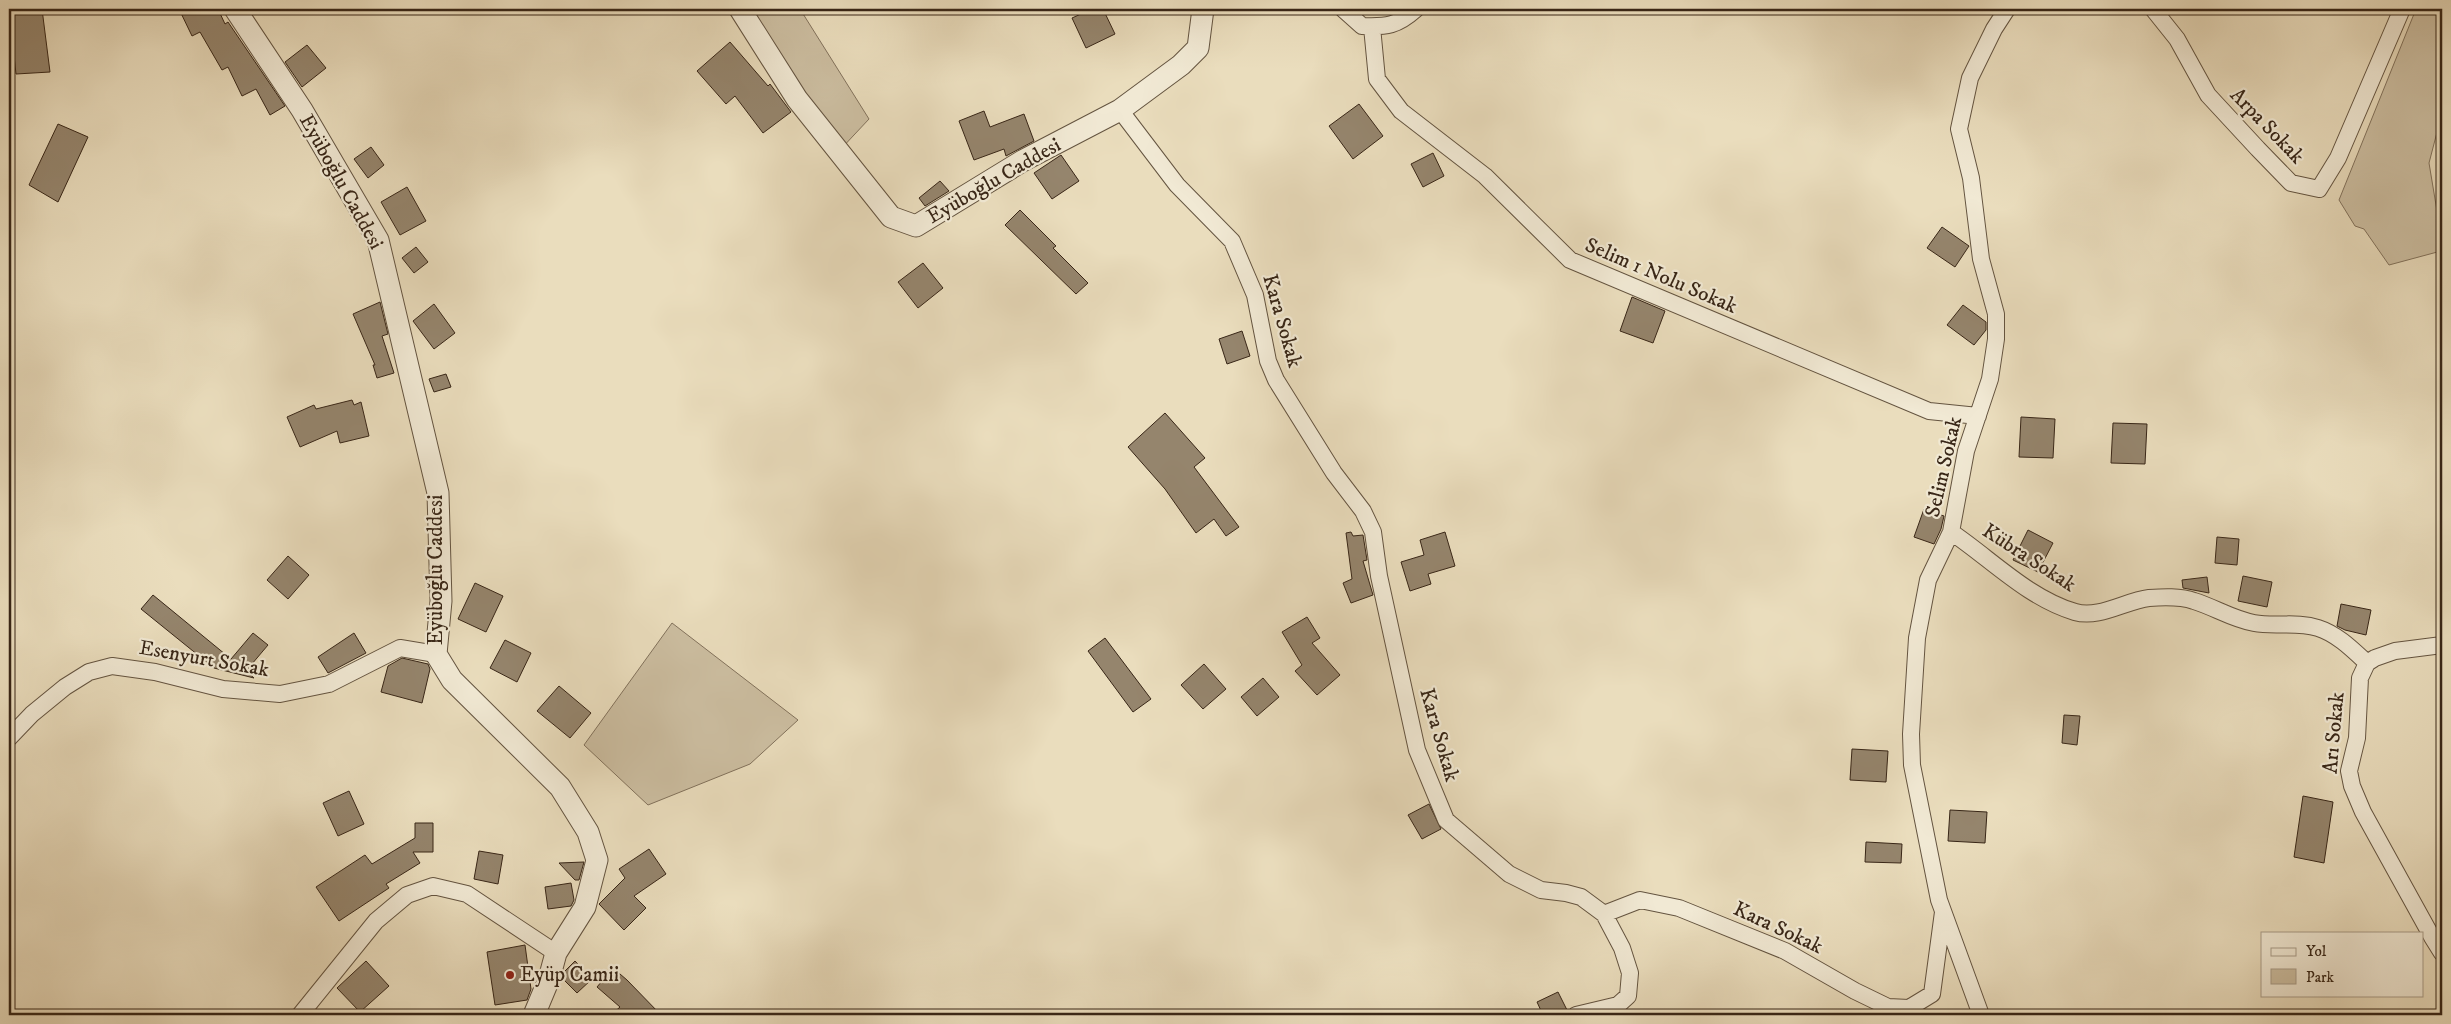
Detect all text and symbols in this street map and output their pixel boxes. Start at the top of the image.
street label: Arpa Sokak [2224,82,2310,170]
street label: Eyüboğlu Caddesi [293,110,389,254]
street label: Eyüboğlu Caddesi [922,132,1066,230]
street label: Selim 1 Nolu Sokak [1581,232,1741,320]
street label: Kara Sokak [1256,271,1308,371]
street label: Selim Sokak [1920,414,1968,520]
street label: Eyüboğlu Caddesi [423,495,449,645]
street label: Kübra Sokak [1977,518,2081,598]
street label: Esenyurt Sokak [137,635,272,683]
street label: Kara Sokak [1413,685,1465,785]
street label: Arı Sokak [2317,690,2351,775]
street label: Kara Sokak [1729,896,1827,960]
legend [2261,932,2424,996]
text: Yol [2306,942,2327,961]
place label: Eyüp Camii [520,962,619,988]
text: Park [2306,968,2335,987]
marker: Eyüp Camii [504,969,516,981]

